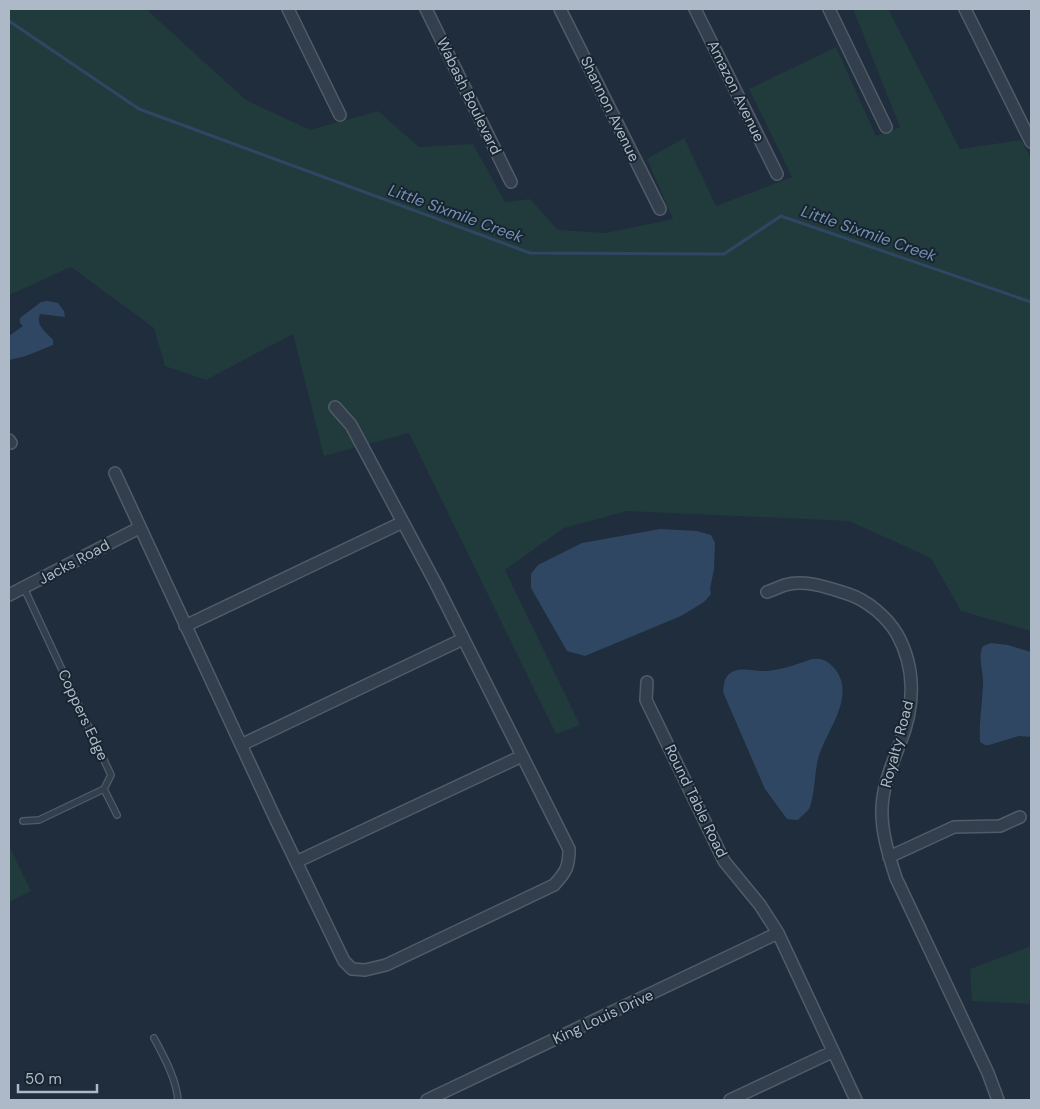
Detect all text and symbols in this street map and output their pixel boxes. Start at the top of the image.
street label: Wabash Boulevard [432,34,506,158]
street label: Amazon Avenue [703,37,769,145]
street label: Shannon Avenue [576,53,644,165]
water label: Little Sixmile Creek [386,179,527,248]
water label: Little Sixmile Creek [798,200,940,267]
street label: Jacks Road [35,535,113,589]
street label: Coppers Edge [53,666,113,764]
street label: Royalty Road [876,698,918,790]
street label: Round Table Road [660,741,732,861]
street label: King Louis Drive [549,985,657,1049]
scale bar [18,1062,96,1094]
text: 50 m [25,1069,62,1089]

